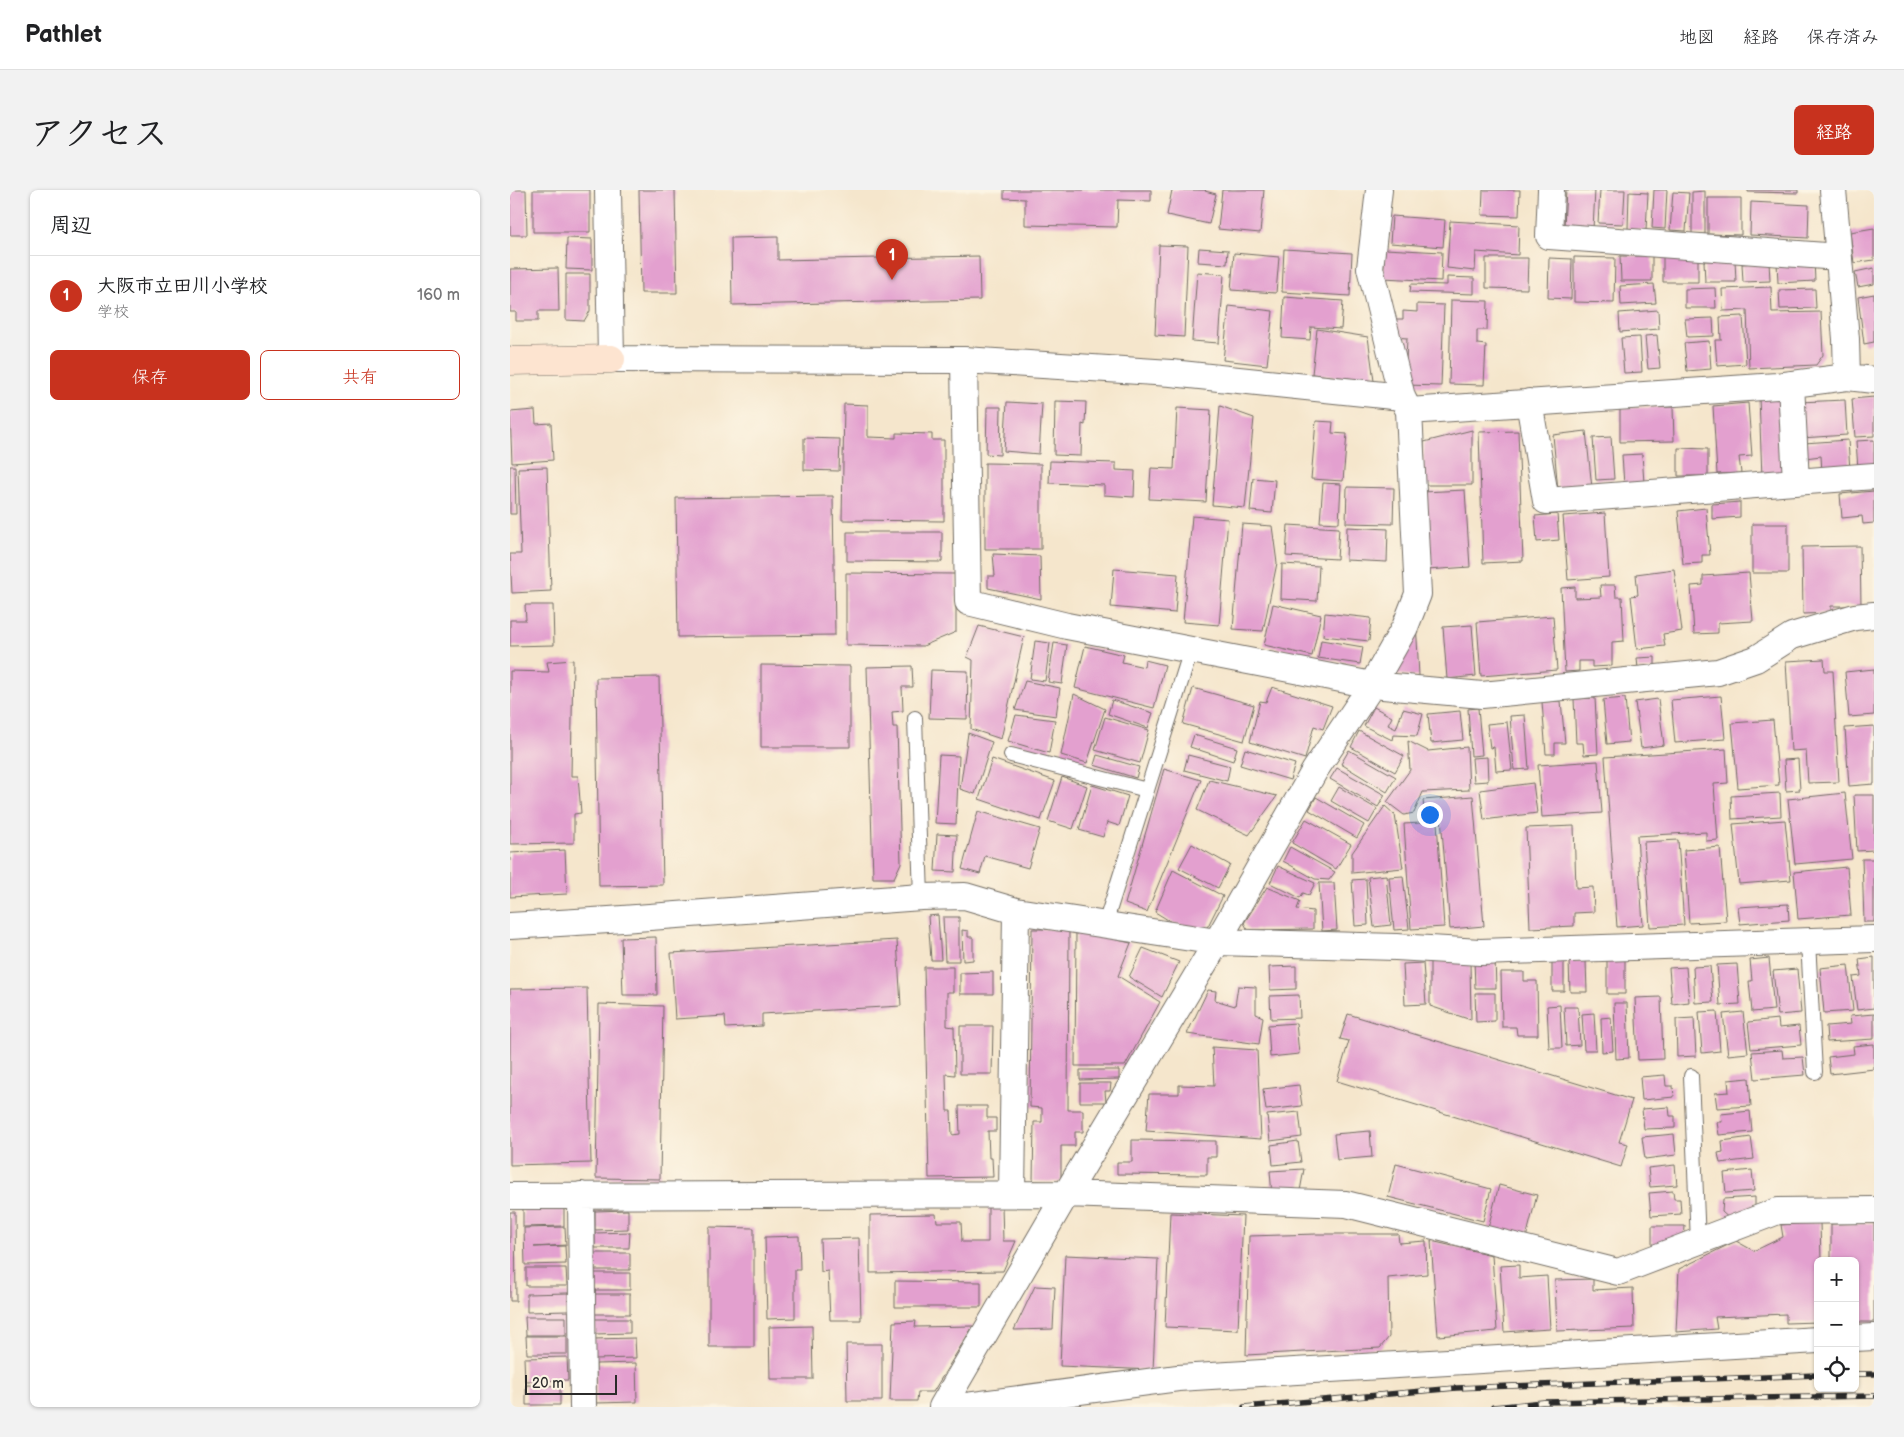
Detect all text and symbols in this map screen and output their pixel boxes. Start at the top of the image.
text: Pathlet [25,20,102,49]
text: 地図 [1679,27,1715,48]
text: 経路 [1743,27,1779,48]
text: 保存済み [1807,27,1879,48]
button: 経路 [1794,105,1874,155]
text: アクセス [30,113,168,156]
text: 周辺 [50,213,92,238]
pin: 1 [876,239,908,280]
text: 大阪市立田川小学校 [97,275,268,298]
text: 1 [63,286,69,305]
text: 160 m [417,286,460,305]
text: 学校 [97,303,129,322]
button: 保存 [50,350,250,400]
button: 共有 [260,350,460,400]
your location [1417,802,1443,828]
map controls [1814,1257,1859,1392]
button: + [1814,1257,1859,1302]
button: − [1814,1302,1859,1347]
button: locate [1814,1347,1859,1392]
scale bar [525,1372,618,1395]
text: 20 m [532,1375,564,1392]

